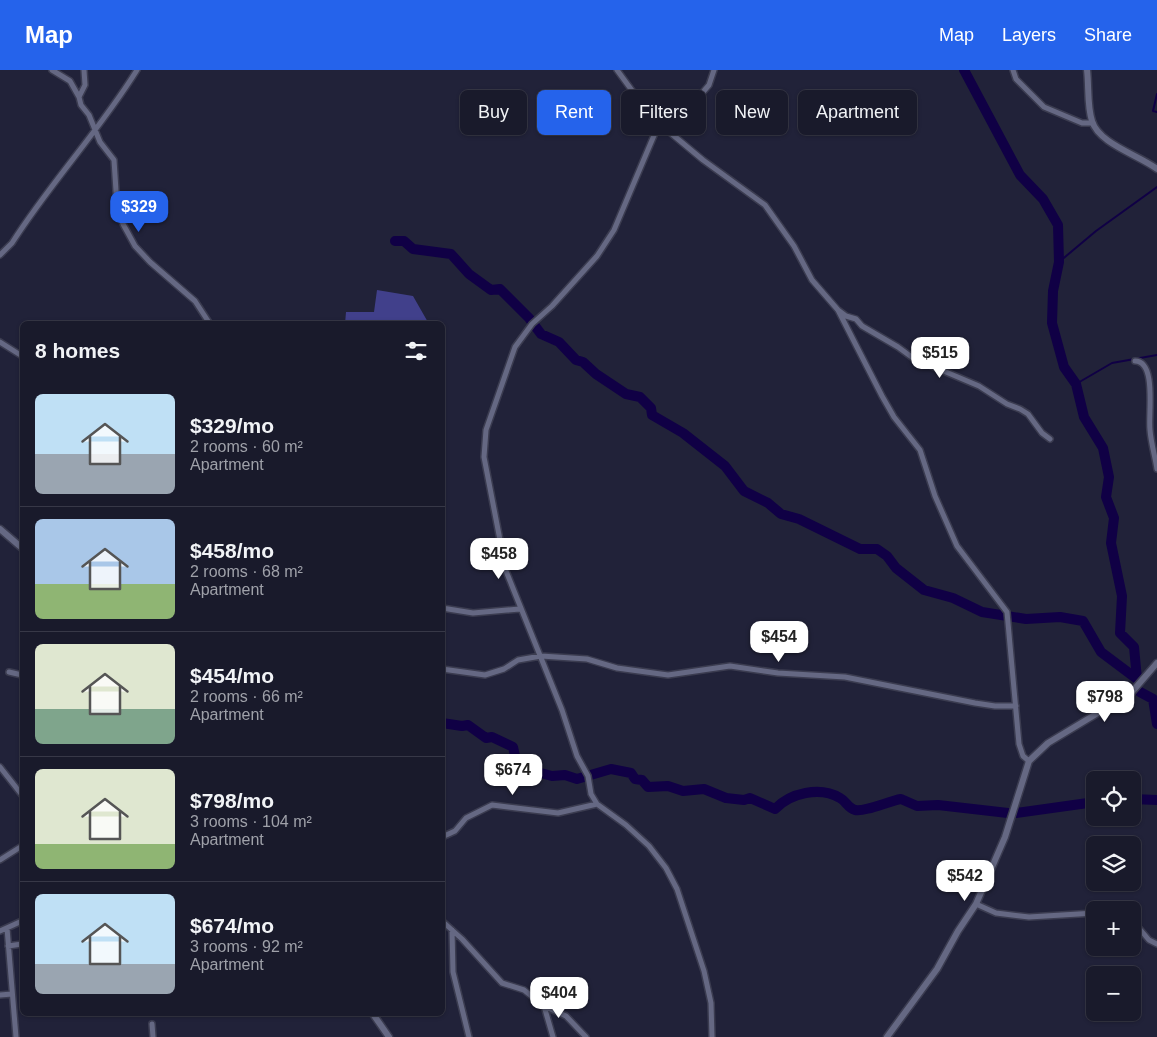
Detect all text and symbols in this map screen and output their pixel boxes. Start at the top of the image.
text: Map [25,21,73,48]
text: Map [939,25,974,45]
text: Layers [1002,25,1056,45]
text: Share [1084,25,1132,45]
chip: Buy [460,90,527,135]
chip: Rent [537,90,611,135]
chip: Filters [621,90,706,135]
chip: New [716,90,788,135]
chip: Apartment [798,90,917,135]
pin: $329 [109,190,169,233]
text: $329 [121,198,157,215]
pin: $515 [910,336,970,379]
icon: filters [402,337,430,365]
text: 8 homes [35,339,120,362]
text: $515 [922,344,958,361]
icon: home [75,414,135,474]
text: $329/mo [190,414,274,437]
text: 2 rooms · 60 m² [190,438,303,455]
text: Apartment [190,456,264,473]
pin: $458 [469,538,529,580]
icon: home [75,539,135,599]
text: $458/mo [190,539,274,562]
text: $458 [481,545,517,562]
text: 2 rooms · 68 m² [190,563,303,580]
text: Apartment [190,581,264,598]
pin: $454 [749,620,809,663]
text: $454 [761,628,797,645]
icon: home [75,664,135,724]
text: $454/mo [190,664,274,687]
pin: $798 [1075,680,1135,723]
text: 2 rooms · 66 m² [190,688,303,705]
text: $798 [1087,688,1123,705]
text: Apartment [190,706,264,723]
pin: $674 [483,754,543,796]
text: $674 [495,761,531,778]
map controls [1086,771,1141,1021]
button: locate [1086,771,1141,826]
icon: home [75,789,135,849]
text: $798/mo [190,789,274,812]
text: 3 rooms · 104 m² [190,813,312,830]
text: Apartment [190,831,264,848]
button: layers [1086,836,1141,891]
pin: $542 [935,860,995,902]
text: $542 [947,867,983,884]
button: + [1086,901,1141,956]
icon: home [75,914,135,974]
text: $674/mo [190,914,274,937]
text: 3 rooms · 92 m² [190,938,303,955]
text: Apartment [190,956,264,973]
button: − [1086,966,1141,1021]
pin: $404 [529,976,589,1019]
text: $404 [541,984,577,1001]

